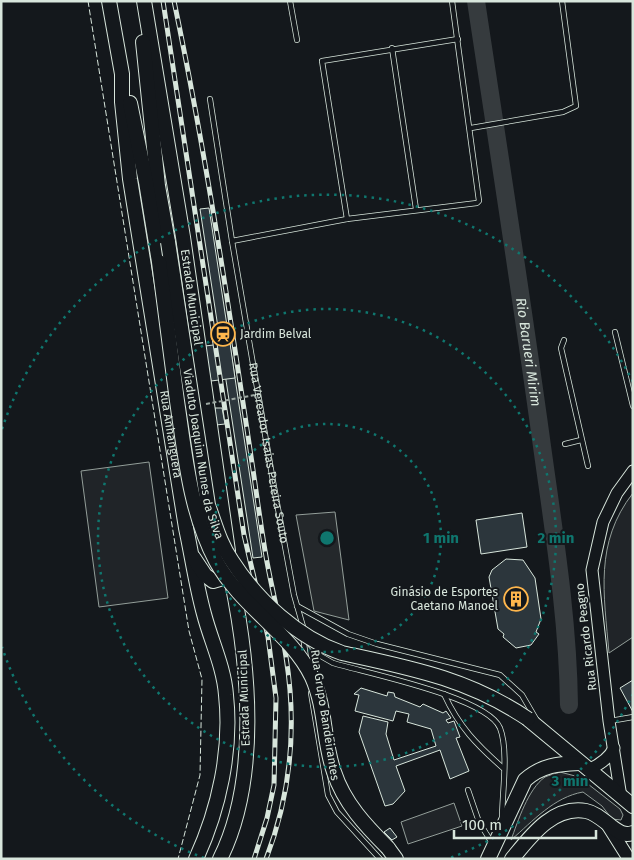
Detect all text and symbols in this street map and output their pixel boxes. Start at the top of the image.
street label: Estrada Municipal [178,248,205,347]
water label: Rio Barueri Mirim [512,297,544,408]
station icon: Jardim Belval [210,321,236,347]
place label: Jardim Belval [240,327,312,341]
street label: Rua Vereador Isaias Pereira Souto [246,361,291,544]
street label: Viaduto Joaquim Nunes da Silva [180,368,227,541]
street label: Rua Anhanguera [157,389,185,479]
centre of rings [318,529,336,547]
text: 1 min [423,529,459,547]
text: 2 min [538,529,574,547]
street label: Rua Ricardo Peagno [572,582,600,692]
place label: Ginásio de Esportes Caetano Manoel [391,585,498,613]
building icon: Ginásio de Esportes Caetano Manoel [503,586,529,612]
street label: Rua Grupo Bandeirantes [308,648,342,782]
street label: Estrada Municipal [235,649,253,747]
text: 3 min [551,772,588,790]
scale bar [454,808,596,840]
text: 100 m [462,816,502,834]

